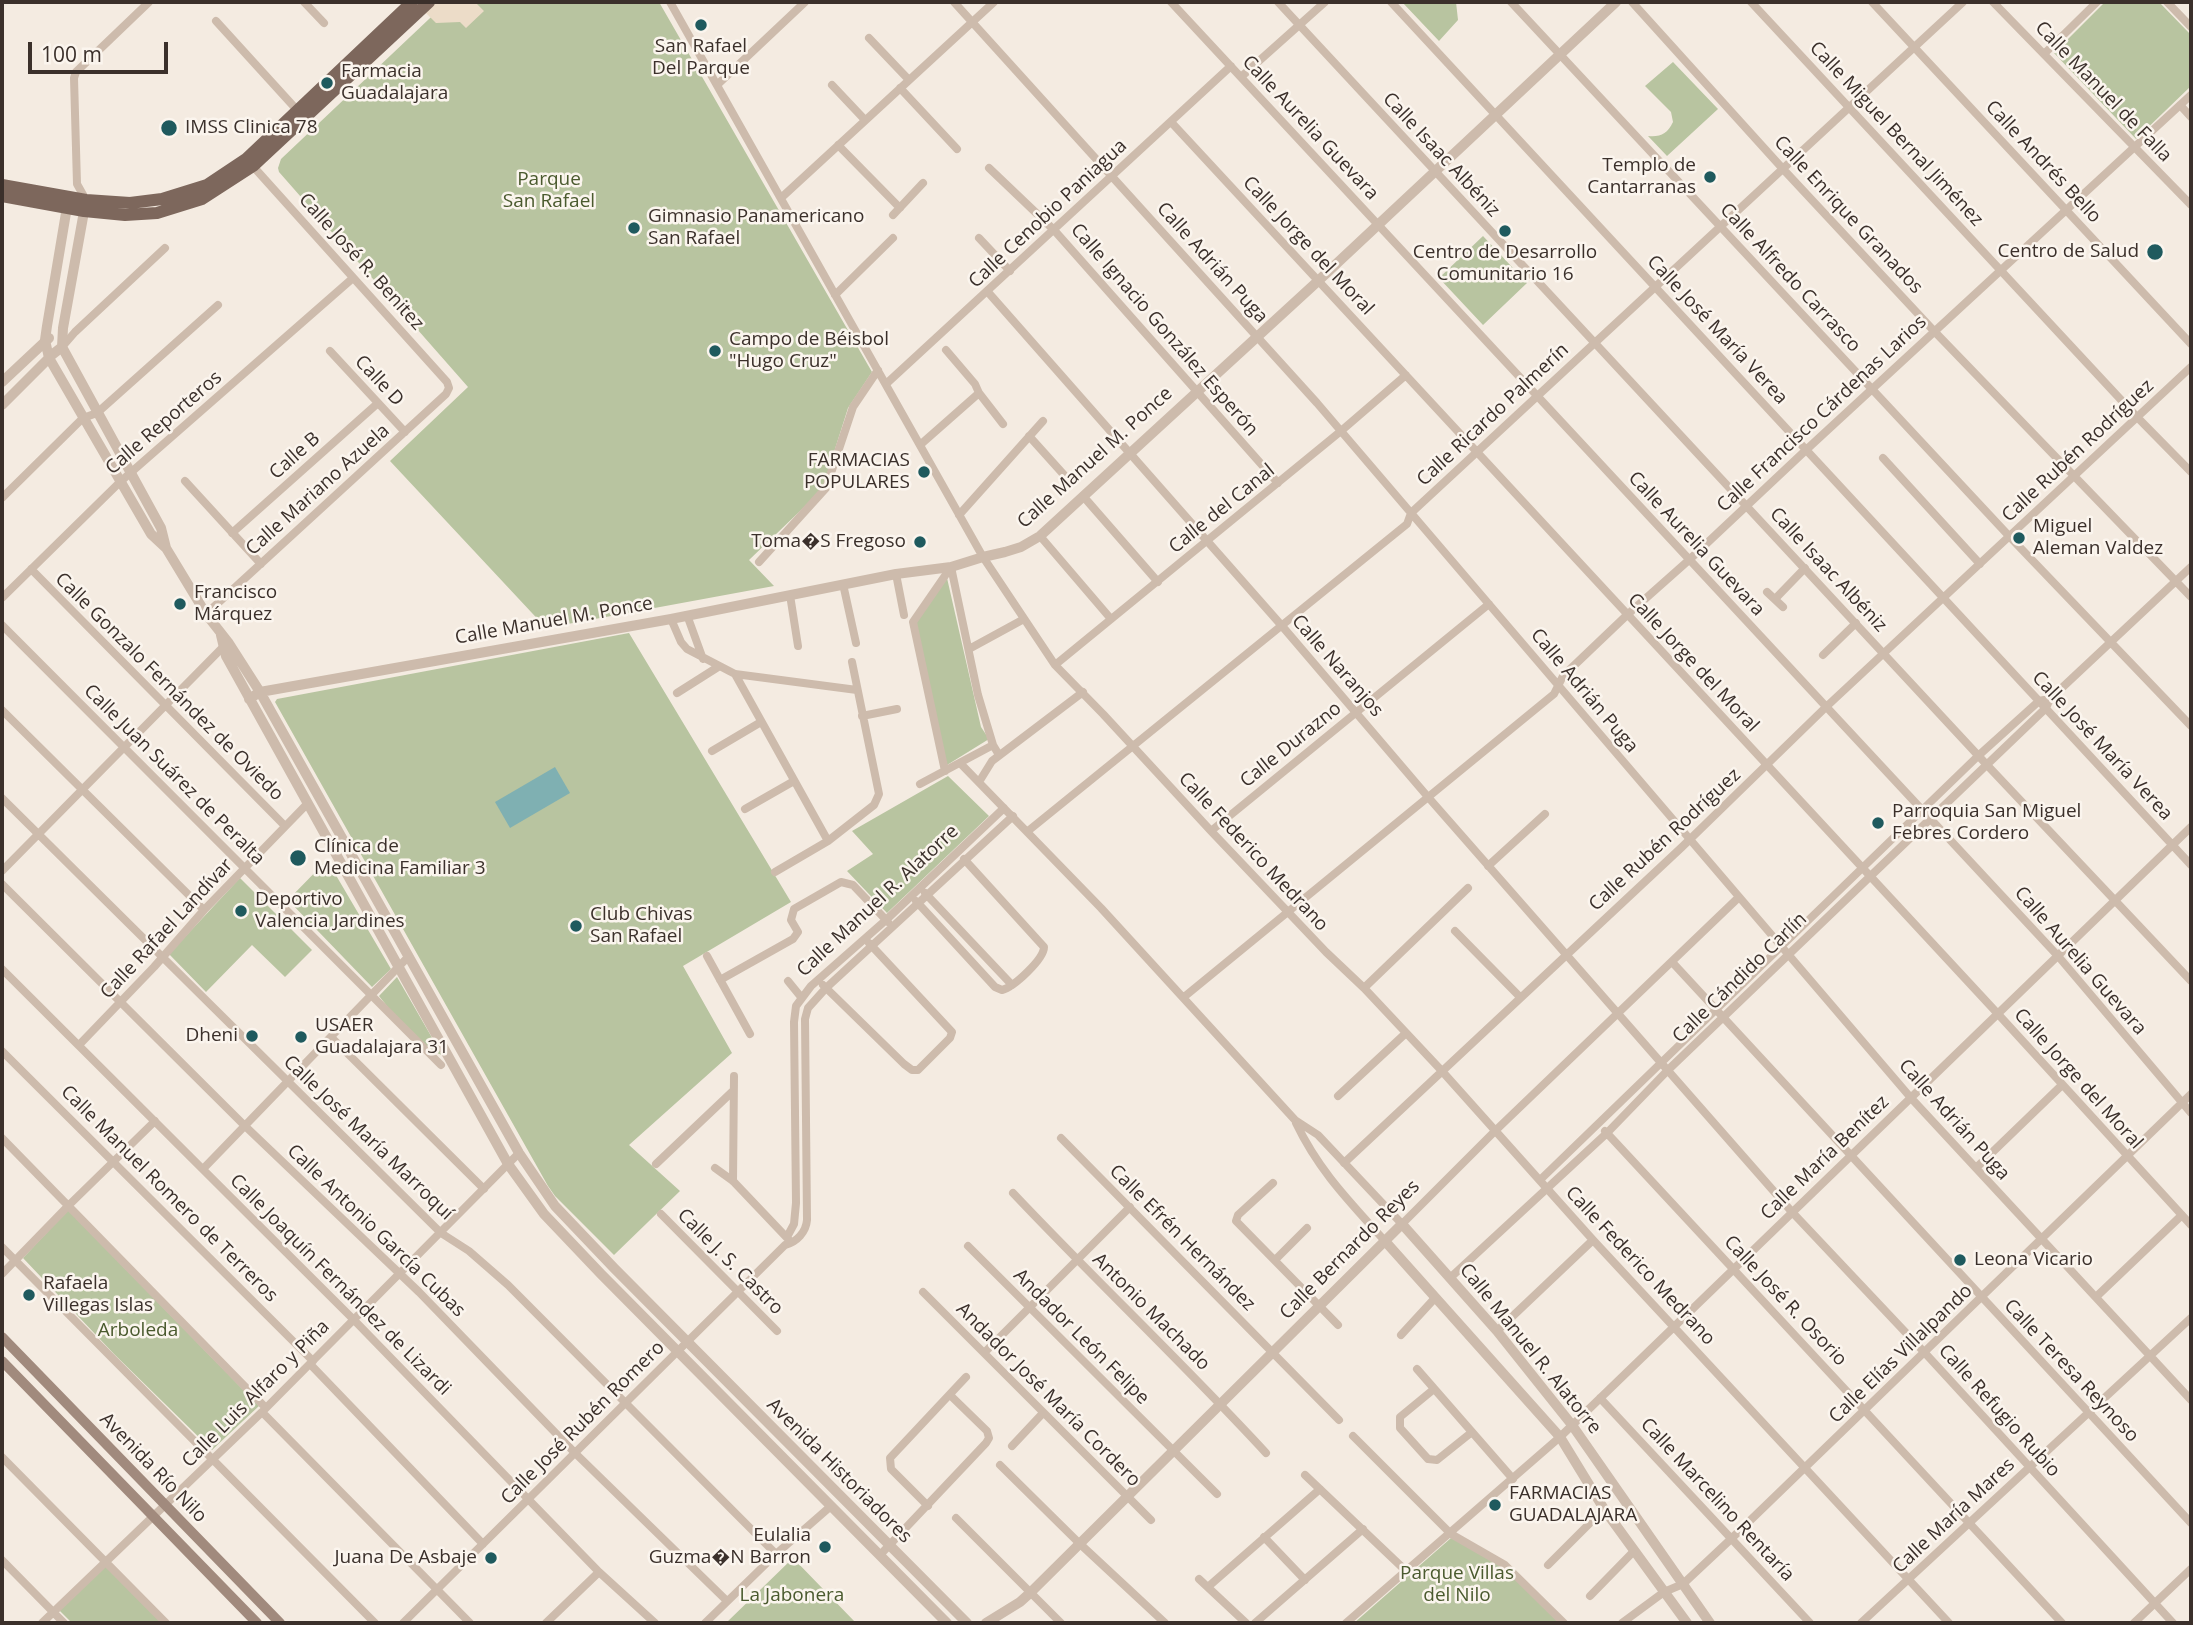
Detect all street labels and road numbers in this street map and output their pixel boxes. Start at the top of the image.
street label: Calle Manuel de Falla [2030,17,2176,167]
street label: Calle Miguel Bernal Jiménez [1804,37,1988,231]
street label: Calle Aurelia Guevara [1237,51,1383,205]
street label: Calle Isaac Albéniz [1378,88,1504,222]
street label: Calle Andrés Bello [1980,96,2106,228]
street label: Calle Enrique Granados [1769,131,1927,299]
street label: Calle Cenobio Paniagua [964,135,1132,293]
street label: Calle Jorge del Moral [1238,172,1378,320]
street label: Calle José R. Benitez [294,189,428,335]
street label: Calle Adrián Puga [1152,198,1272,328]
street label: Calle Alfredo Carrasco [1715,199,1865,357]
street label: Calle Ignacio González Esperón [1065,219,1263,441]
street label: Calle José María Verea [1642,251,1792,409]
street label: Calle Francisco Cárdenas Larios [1712,311,1932,517]
street label: Calle Ricardo Palmerín [1412,339,1574,491]
street label: Calle D [350,351,408,411]
street label: Calle Reporteros [101,366,227,480]
street label: Calle Rubén Rodríguez [1998,375,2158,527]
street label: Calle Manuel M. Ponce [1013,382,1177,534]
street label: Calle Mariano Azuela [242,420,394,560]
street label: Calle B [265,427,325,485]
street label: Calle del Canal [1165,459,1279,559]
street label: Calle Aurelia Guevara [1623,467,1769,621]
street label: Calle Isaac Albéniz [1765,503,1891,637]
street label: Calle Gonzalo Fernández de Oviedo [50,568,288,806]
street label: Calle Jorge del Moral [1623,589,1763,737]
street label: Calle Manuel M. Ponce [453,592,655,650]
street label: Calle Naranjos [1286,610,1388,722]
street label: Calle Adrián Puga [1525,624,1643,758]
street label: Calle José María Verea [2027,667,2177,825]
street label: Calle Juan Suárez de Peralta [79,680,269,870]
street label: Calle Durazno [1236,697,1346,793]
street label: Calle Rubén Rodríguez [1585,764,1745,916]
street label: Calle Federico Medrano [1173,768,1333,936]
street label: Calle Manuel R. Alatorre [793,820,963,982]
street label: Calle Rafael Landívar [96,854,238,1004]
street label: Calle Aurelia Guevara [2009,882,2151,1040]
street label: Calle Cándido Carlín [1668,908,1812,1048]
street label: Calle Jorge del Moral [2009,1004,2147,1154]
street label: Calle José María Marroquí [278,1051,458,1225]
street label: Calle Adrián Puga [1894,1055,2014,1185]
street label: Calle Manuel Romero de Terreros [56,1081,282,1307]
street label: Calle María Benítez [1756,1091,1894,1225]
street label: Calle Antonio García Cubas [282,1140,470,1322]
street label: Calle Efrén Hernández [1104,1160,1260,1316]
street label: Calle Joaquín Fernández de Lizardi [225,1170,455,1400]
street label: Calle Bernardo Reyes [1275,1175,1425,1325]
street label: Calle Federico Medrano [1560,1182,1720,1350]
street label: Calle J. S. Castro [672,1204,788,1320]
street label: Calle José R. Osorio [1719,1231,1851,1371]
street label: Antonio Machado [1088,1249,1214,1375]
street label: Calle Manuel R. Alatorre [1454,1259,1606,1439]
street label: Andador León Felipe [1008,1264,1154,1410]
street label: Calle Elías Villalpando [1825,1280,1977,1428]
street label: Calle Teresa Reynoso [1999,1295,2143,1447]
street label: Andador José María Cordero [951,1298,1145,1492]
street label: Calle Luis Alfaro y Piña [178,1316,334,1472]
street label: Calle José Rubén Romero [497,1337,669,1509]
street label: Calle Refugio Rubio [1933,1340,2065,1482]
street label: Avenida Historiadores [762,1394,916,1548]
street label: Avenida Río Nilo [95,1408,211,1528]
street label: Calle Marcelino Rentaría [1635,1414,1799,1586]
street label: Calle María Mares [1888,1454,2020,1578]

